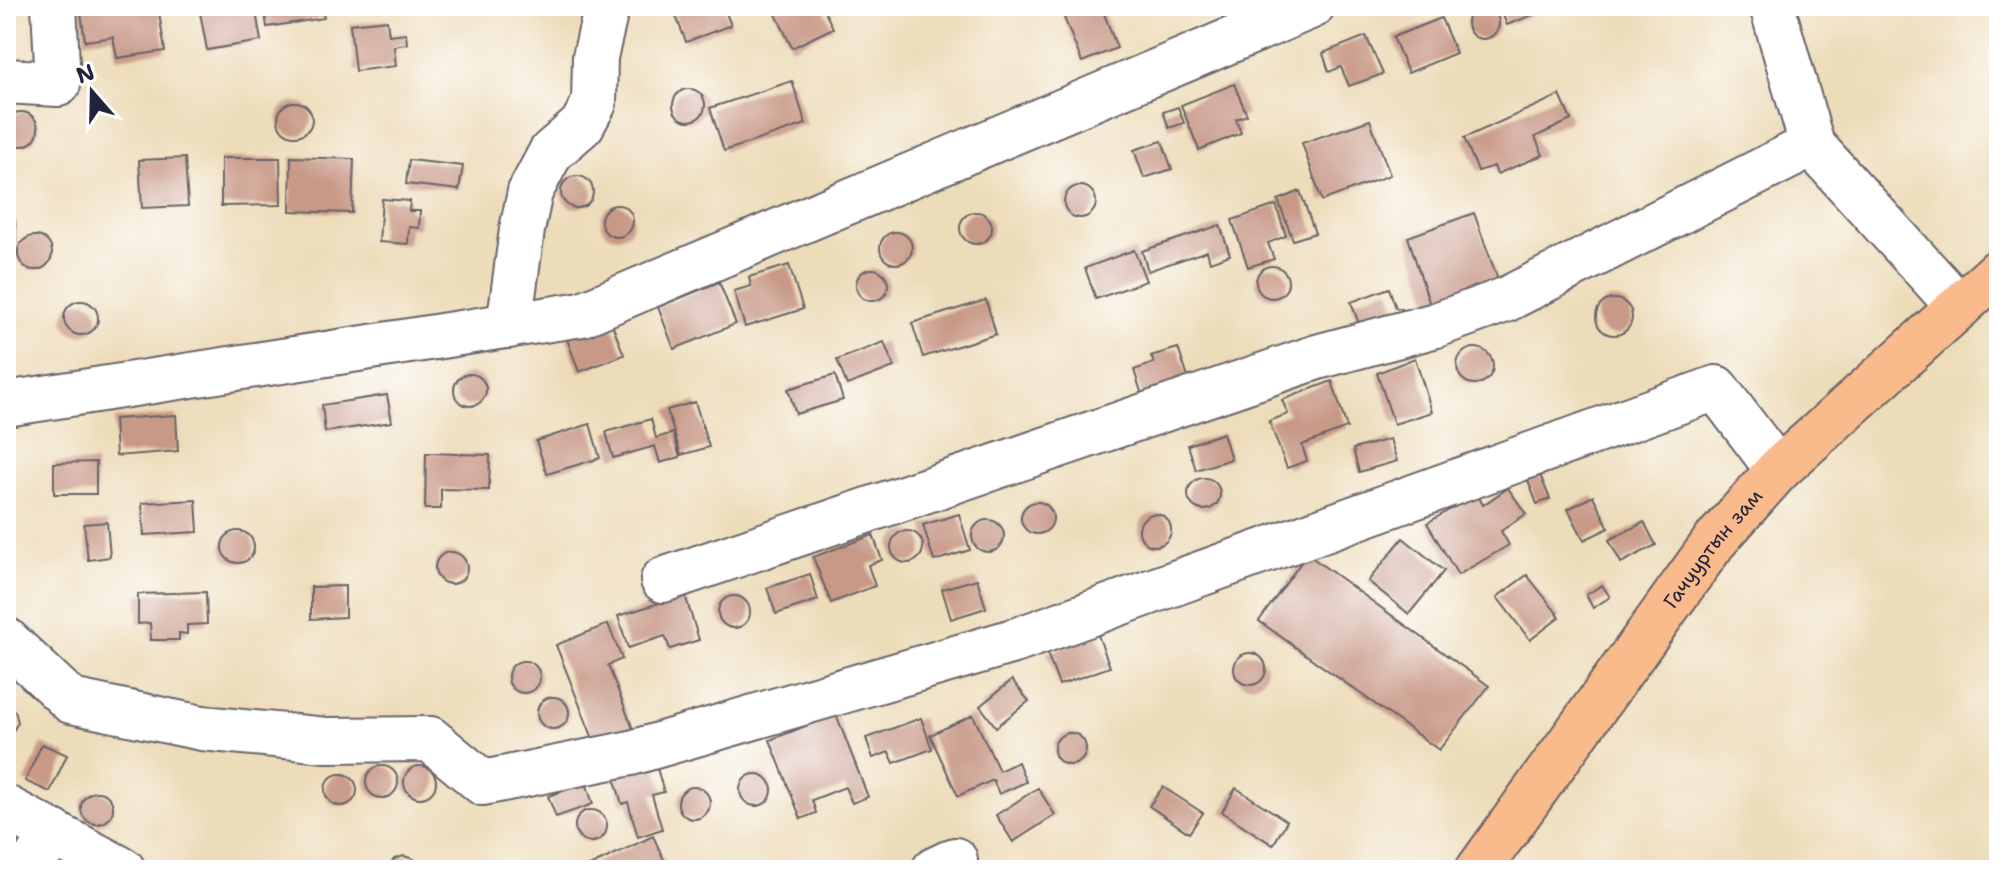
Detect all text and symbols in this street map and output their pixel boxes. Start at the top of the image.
north arrow [52,52,132,132]
text: N [72,57,98,90]
street label: Гачууртын зам [1657,484,1768,614]

